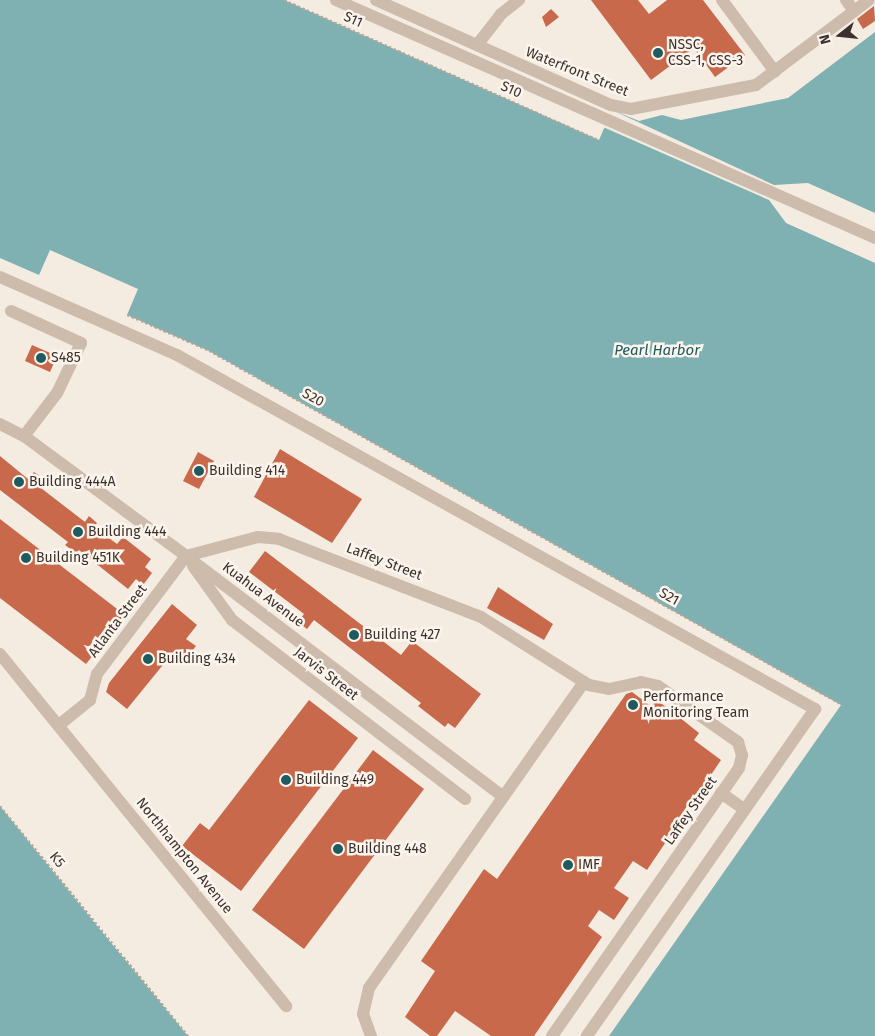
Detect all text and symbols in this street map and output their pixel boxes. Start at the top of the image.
street label: S11 [341,8,365,32]
north arrow [815,10,865,60]
text: N [816,32,835,46]
place label: NSSC, CSS-1, CSS-3 [668,37,743,70]
street label: Waterfront Street [523,44,631,100]
marker: NSSC, CSS-1, CSS-3 [652,47,664,59]
street label: S10 [498,78,524,102]
water label: Pearl Harbor [614,342,700,360]
place label: S485 [51,350,81,366]
marker: S485 [35,352,47,364]
street label: S20 [299,385,327,411]
place label: Building 414 [209,463,285,479]
marker: Building 414 [193,465,205,477]
place label: Building 444A [29,474,116,490]
marker: Building 444A [13,476,25,488]
place label: Building 444 [88,524,166,540]
marker: Building 444 [72,526,84,538]
street label: Laffey Street [344,540,424,584]
place label: Building 451K [36,550,120,566]
marker: Building 451K [20,552,32,564]
street label: Kuahua Avenue [219,559,307,631]
street label: Atlanta Street [85,581,151,661]
street label: S21 [656,585,682,609]
place label: Building 427 [364,627,440,643]
marker: Building 427 [348,629,360,641]
street label: Jarvis Street [291,644,361,704]
place label: Building 434 [158,651,236,667]
marker: Building 434 [142,653,154,665]
place label: Performance Monitoring Team [643,689,749,722]
marker: Performance Monitoring Team [627,699,639,711]
place label: Building 449 [296,772,374,788]
street label: Laffey Street [661,773,721,849]
marker: Building 449 [280,774,292,786]
street label: Northhampton Avenue [132,795,236,917]
place label: Building 448 [348,841,427,857]
marker: Building 448 [332,843,344,855]
street label: K5 [46,849,68,871]
place label: IMF [578,857,600,873]
marker: IMF [562,859,574,871]

